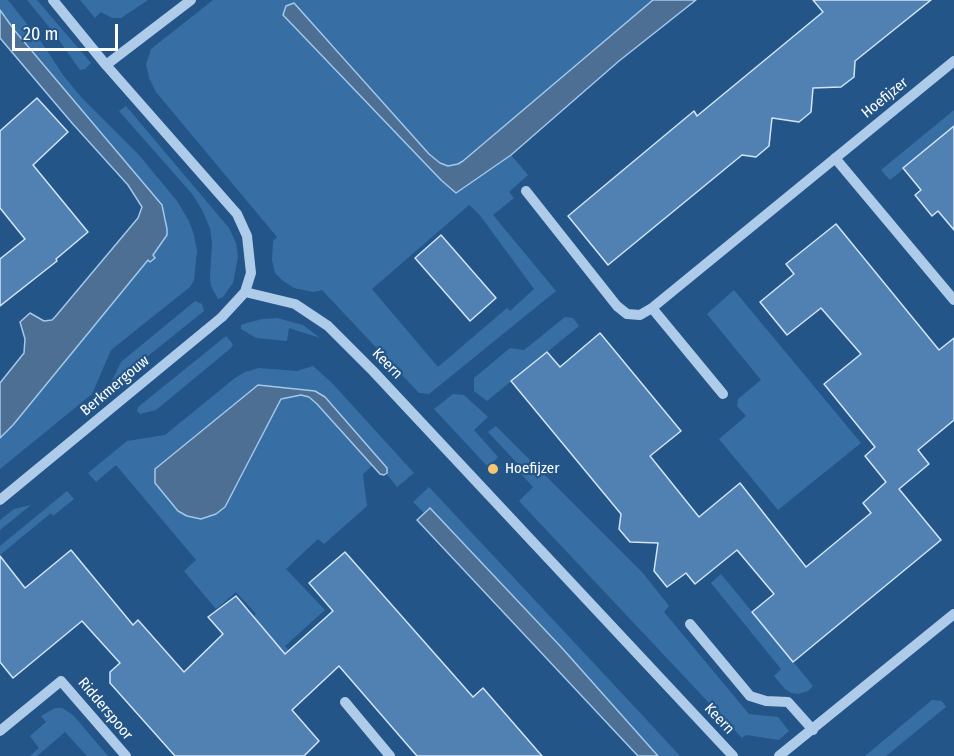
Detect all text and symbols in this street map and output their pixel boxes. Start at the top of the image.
scale bar [15,12,122,50]
text: 20 m [23,23,58,45]
street label: Hoefijzer [858,74,912,122]
street label: Keern [368,345,406,383]
street label: Berkmergouw [77,352,153,420]
place label: Hoefijzer [505,460,559,478]
marker: Hoefijzer [486,462,500,476]
street label: Ridderspoor [74,674,136,744]
street label: Keern [700,700,738,738]

